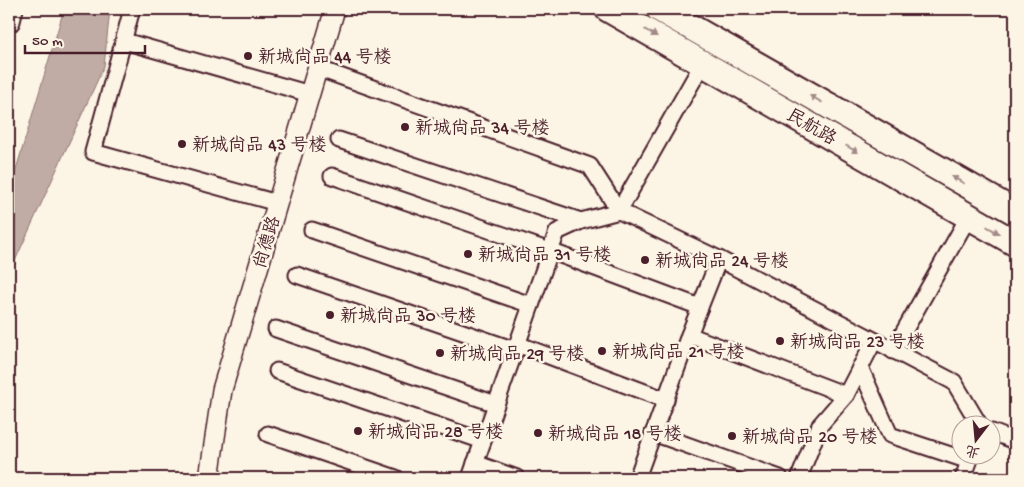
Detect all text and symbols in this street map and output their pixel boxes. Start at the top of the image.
scale bar [25,22,145,54]
one-way arrow [643,29,658,37]
text: 50 m [32,33,63,51]
place label: 新城尚品 44 号楼 [258,47,392,69]
marker: 新城尚品 44 号楼 [242,50,254,62]
one-way arrow [810,95,823,104]
street label: 民航路 [782,105,840,151]
place label: 新城尚品 34 号楼 [415,118,549,140]
marker: 新城尚品 34 号楼 [399,121,411,133]
place label: 新城尚品 43 号楼 [192,135,326,157]
marker: 新城尚品 43 号楼 [176,138,188,150]
one-way arrow [846,145,859,154]
one-way arrow [951,175,964,184]
street label: 尚德路 [249,214,286,272]
one-way arrow [986,226,999,235]
place label: 新城尚品 31 号楼 [478,245,611,267]
marker: 新城尚品 31 号楼 [462,248,474,260]
place label: 新城尚品 24 号楼 [655,251,789,273]
marker: 新城尚品 24 号楼 [639,254,651,266]
place label: 新城尚品 30 号楼 [340,306,476,328]
marker: 新城尚品 30 号楼 [324,309,336,321]
place label: 新城尚品 23 号楼 [790,332,925,354]
marker: 新城尚品 23 号楼 [774,335,786,347]
place label: 新城尚品 21 号楼 [612,342,745,364]
place label: 新城尚品 29 号楼 [450,344,584,366]
marker: 新城尚品 21 号楼 [596,345,608,357]
marker: 新城尚品 29 号楼 [434,347,446,359]
north arrow [952,414,1002,464]
place label: 新城尚品 28 号楼 [368,422,503,444]
place label: 新城尚品 18 号楼 [548,424,682,446]
marker: 新城尚品 28 号楼 [352,425,364,437]
marker: 新城尚品 18 号楼 [532,427,544,439]
place label: 新城尚品 20 号楼 [742,427,878,449]
marker: 新城尚品 20 号楼 [726,430,738,442]
text: 北 [964,440,982,460]

